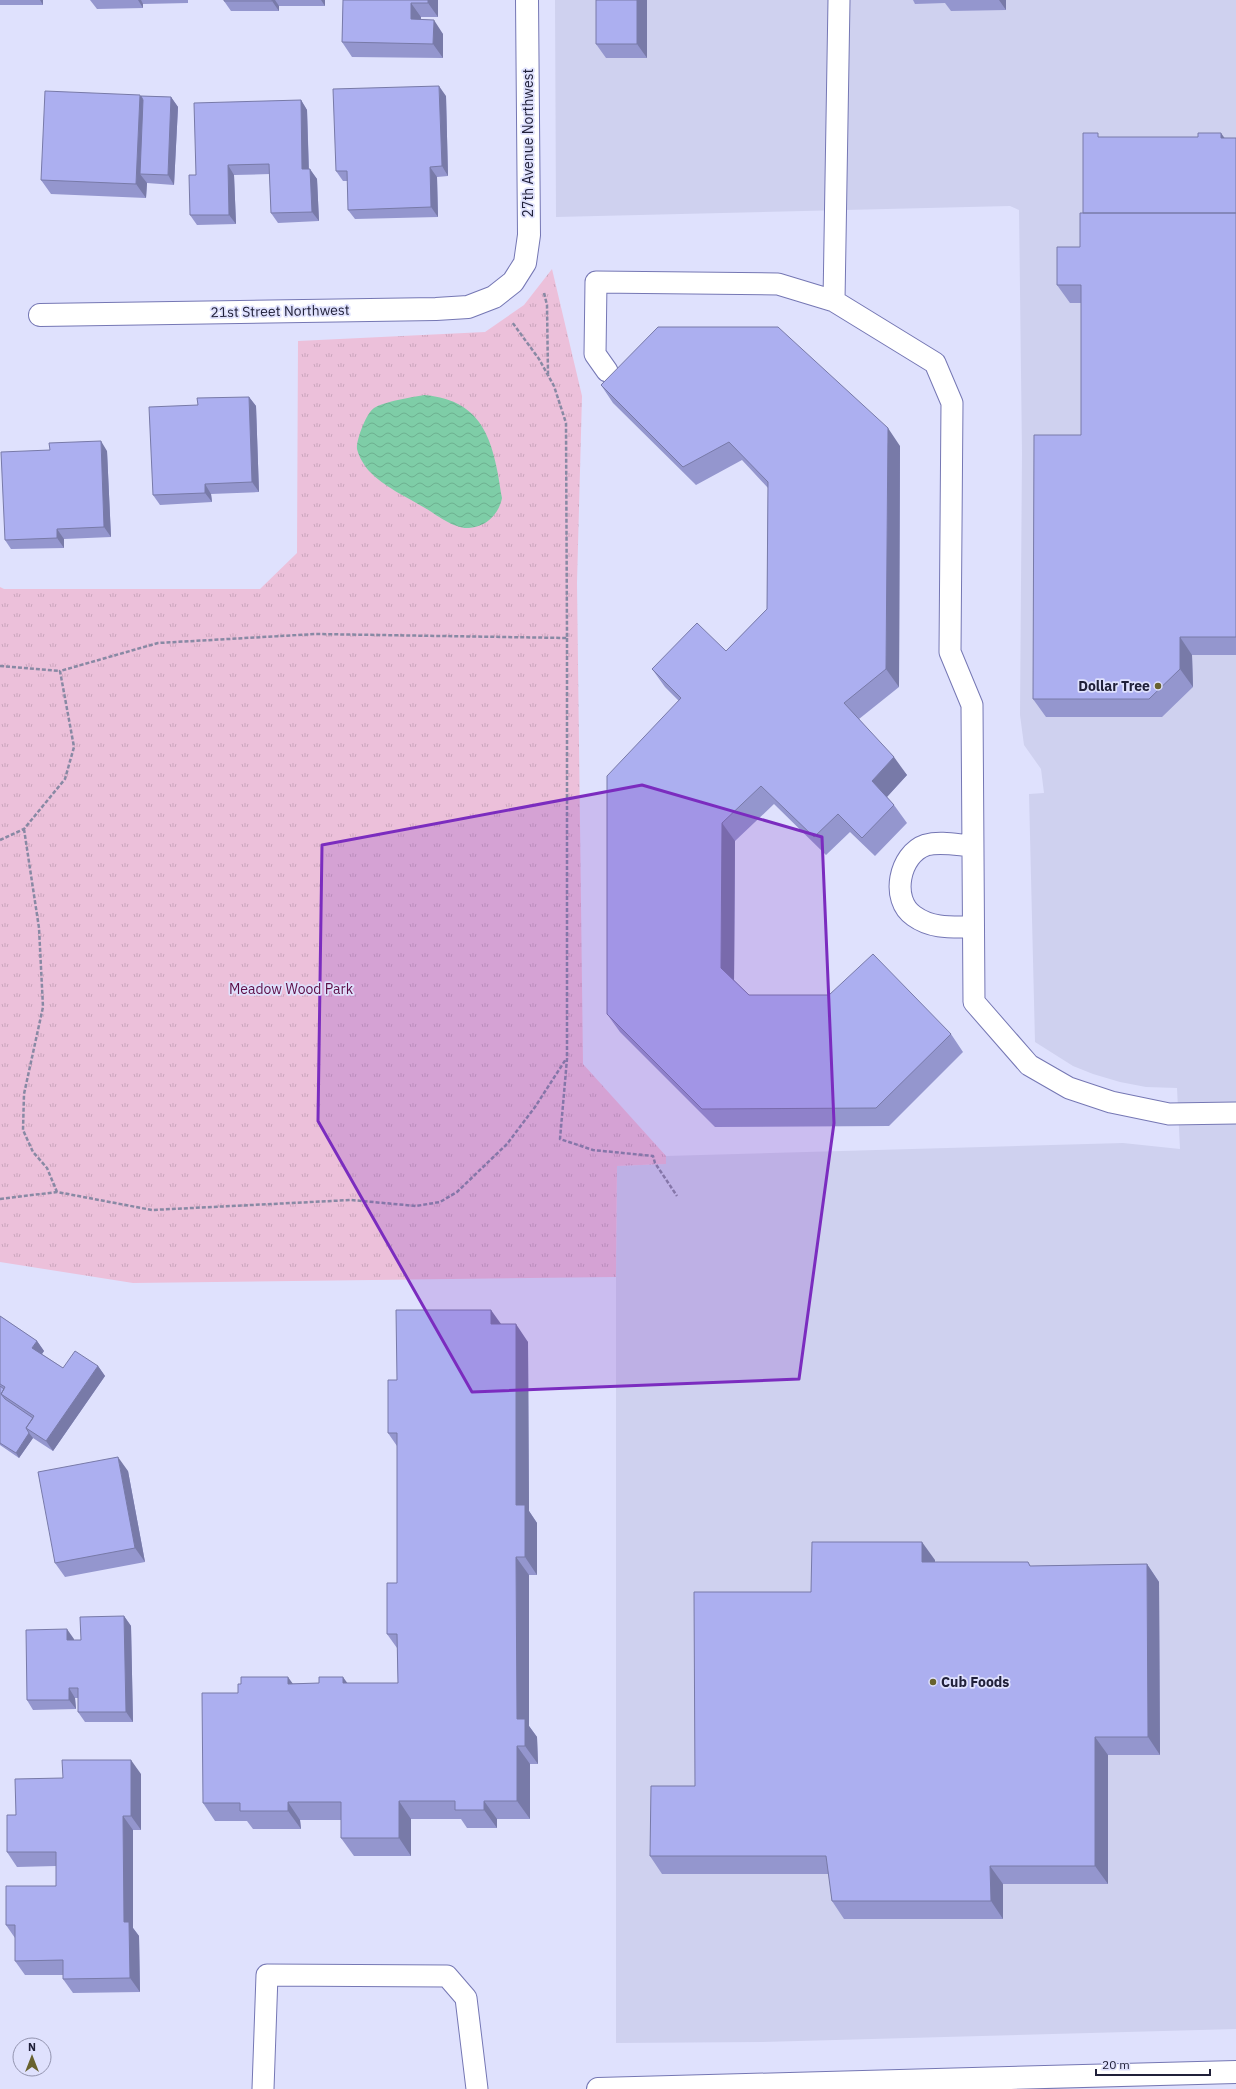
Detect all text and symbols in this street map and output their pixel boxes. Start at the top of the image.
street label: 27th Avenue Northwest [519,69,537,217]
street label: 21st Street Northwest [210,301,350,321]
place label: Dollar Tree [1078,677,1150,695]
marker: Dollar Tree [1153,681,1163,691]
park label: Meadow Wood Park [229,980,354,998]
place label: Cub Foods [941,1673,1009,1691]
marker: Cub Foods [928,1677,938,1687]
north arrow [12,2037,52,2077]
text: N [28,2040,36,2054]
scale bar [1096,2051,1210,2077]
text: 20 m [1102,2057,1130,2072]

